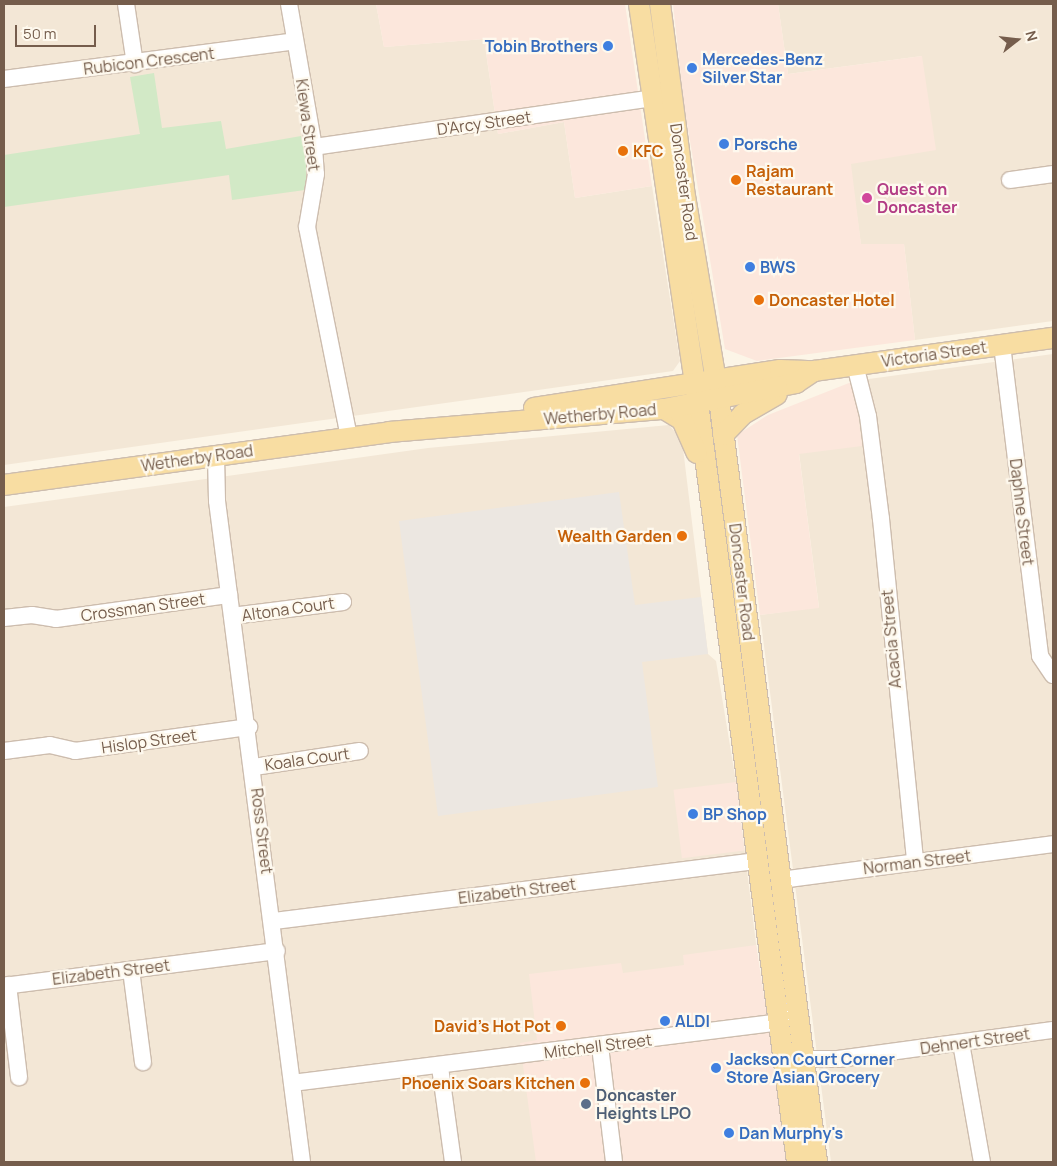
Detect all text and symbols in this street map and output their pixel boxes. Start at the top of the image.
scale bar [18,15,99,47]
north arrow [992,15,1042,65]
text: 50 m [23,23,57,44]
text: N [1021,28,1042,43]
place label: Tobin Brothers [485,36,598,56]
marker: Tobin Brothers [602,40,614,52]
street label: Rubicon Crescent [82,43,216,79]
place label: Mercedes-Benz Silver Star [702,49,823,87]
marker: Mercedes-Benz Silver Star [686,62,698,74]
street label: Kiewa Street [292,78,324,172]
street label: D'Arcy Street [436,107,532,139]
street label: Doncaster Road [666,122,702,242]
place label: Porsche [734,134,798,154]
marker: Porsche [718,138,730,150]
place label: KFC [633,141,664,161]
marker: KFC [617,145,629,157]
place label: Rajam Restaurant [746,161,833,199]
marker: Rajam Restaurant [730,174,742,186]
place label: Quest on Doncaster [877,179,957,217]
marker: Quest on Doncaster [861,192,873,204]
place label: BWS [760,257,795,277]
marker: BWS [744,261,756,273]
place label: Doncaster Hotel [769,290,895,310]
marker: Doncaster Hotel [753,294,765,306]
street label: Victoria Street [880,337,988,371]
street label: Wetherby Road [543,400,657,428]
street label: Wetherby Road [140,441,254,475]
street label: Daphne Street [1006,457,1038,567]
street label: Doncaster Road [725,522,759,642]
place label: Wealth Garden [558,526,672,546]
marker: Wealth Garden [676,530,688,542]
street label: Crossman Street [80,589,206,625]
street label: Acacia Street [877,589,905,689]
street label: Altona Court [240,593,336,625]
street label: Hislop Street [100,725,198,757]
street label: Koala Court [263,744,351,774]
street label: Ross Street [247,787,277,875]
place label: BP Shop [703,804,767,824]
marker: BP Shop [687,808,699,820]
street label: Norman Street [862,846,972,878]
street label: Elizabeth Street [457,874,577,908]
street label: Elizabeth Street [51,955,171,989]
place label: ALDI [675,1011,710,1031]
marker: ALDI [659,1015,671,1027]
place label: David's Hot Pot [434,1016,551,1036]
marker: David's Hot Pot [555,1020,567,1032]
street label: Dehnert Street [919,1024,1031,1058]
street label: Mitchell Street [543,1030,653,1062]
place label: Jackson Court Corner Store Asian Grocery [726,1049,895,1087]
marker: Jackson Court Corner Store Asian Grocery [710,1062,722,1074]
place label: Phoenix Soars Kitchen [401,1073,575,1093]
marker: Phoenix Soars Kitchen [579,1077,591,1089]
place label: Doncaster Heights LPO [596,1085,691,1123]
marker: Doncaster Heights LPO [580,1098,592,1110]
place label: Dan Murphy's [739,1123,843,1143]
marker: Dan Murphy's [723,1127,735,1139]

